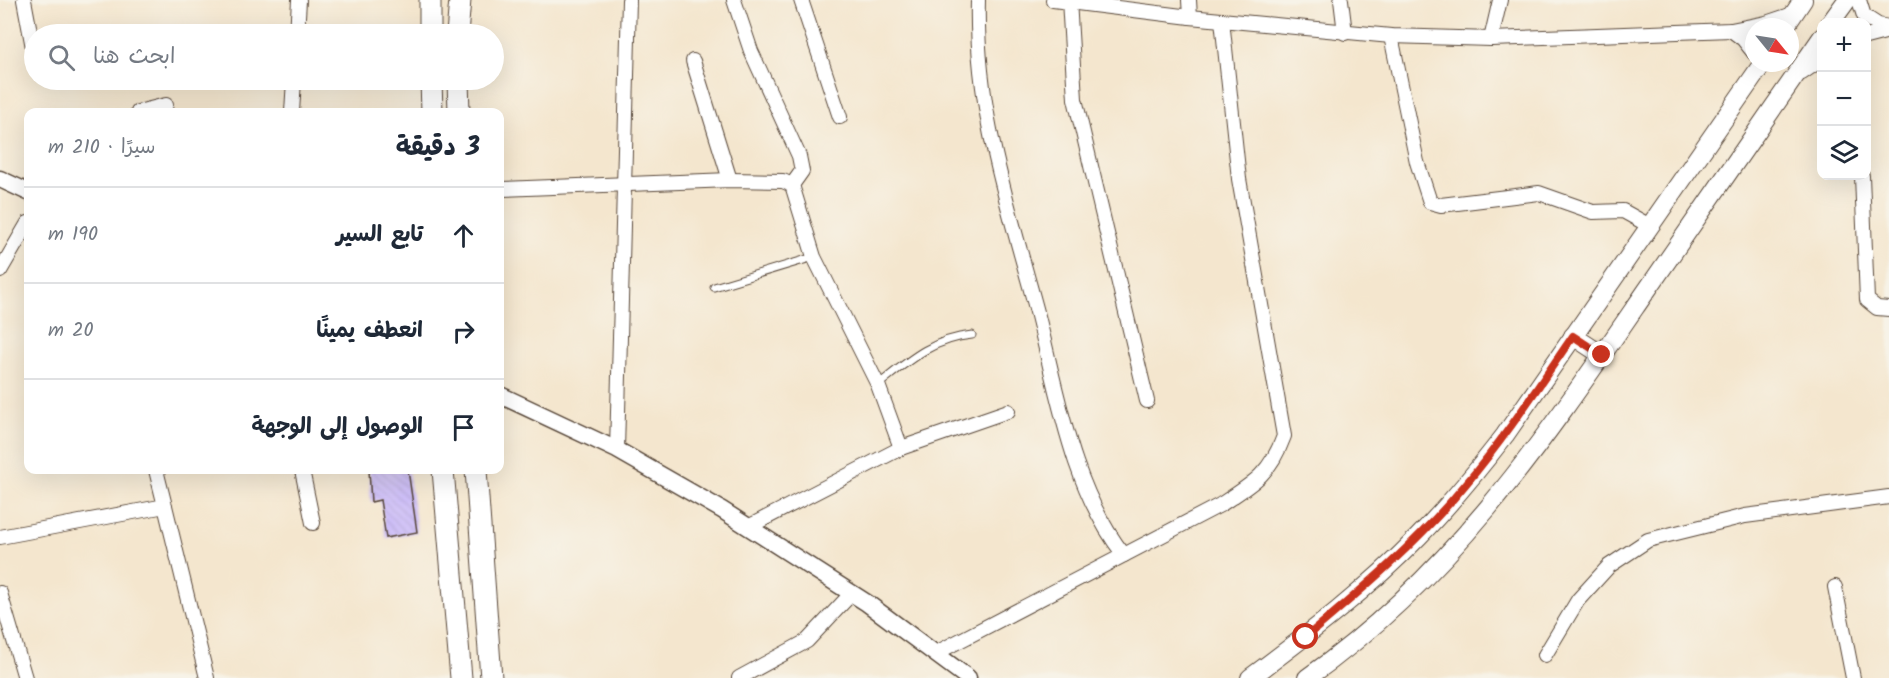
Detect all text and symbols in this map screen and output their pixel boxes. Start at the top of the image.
north arrow [1745,18,1799,72]
map controls [1817,18,1871,180]
button: + [1817,18,1871,72]
search box [24,24,504,90]
text: ابحث هنا [93,40,175,75]
icon: search [45,41,78,74]
button: − [1817,72,1871,126]
button: layers [1817,126,1871,180]
text: 3 دقيقة [396,127,480,169]
text: سيرًا · 210 m [48,132,155,164]
text: تابع السير [336,218,423,253]
text: 190 m [48,219,98,251]
icon: ahead [447,219,480,252]
text: انعطف يمينًا [316,314,423,349]
text: 20 m [48,315,94,347]
icon: right [447,315,480,348]
route end [1588,341,1614,367]
text: الوصول إلى الوجهة [251,410,423,445]
icon: arrive [447,411,480,444]
route start [1292,623,1318,649]

